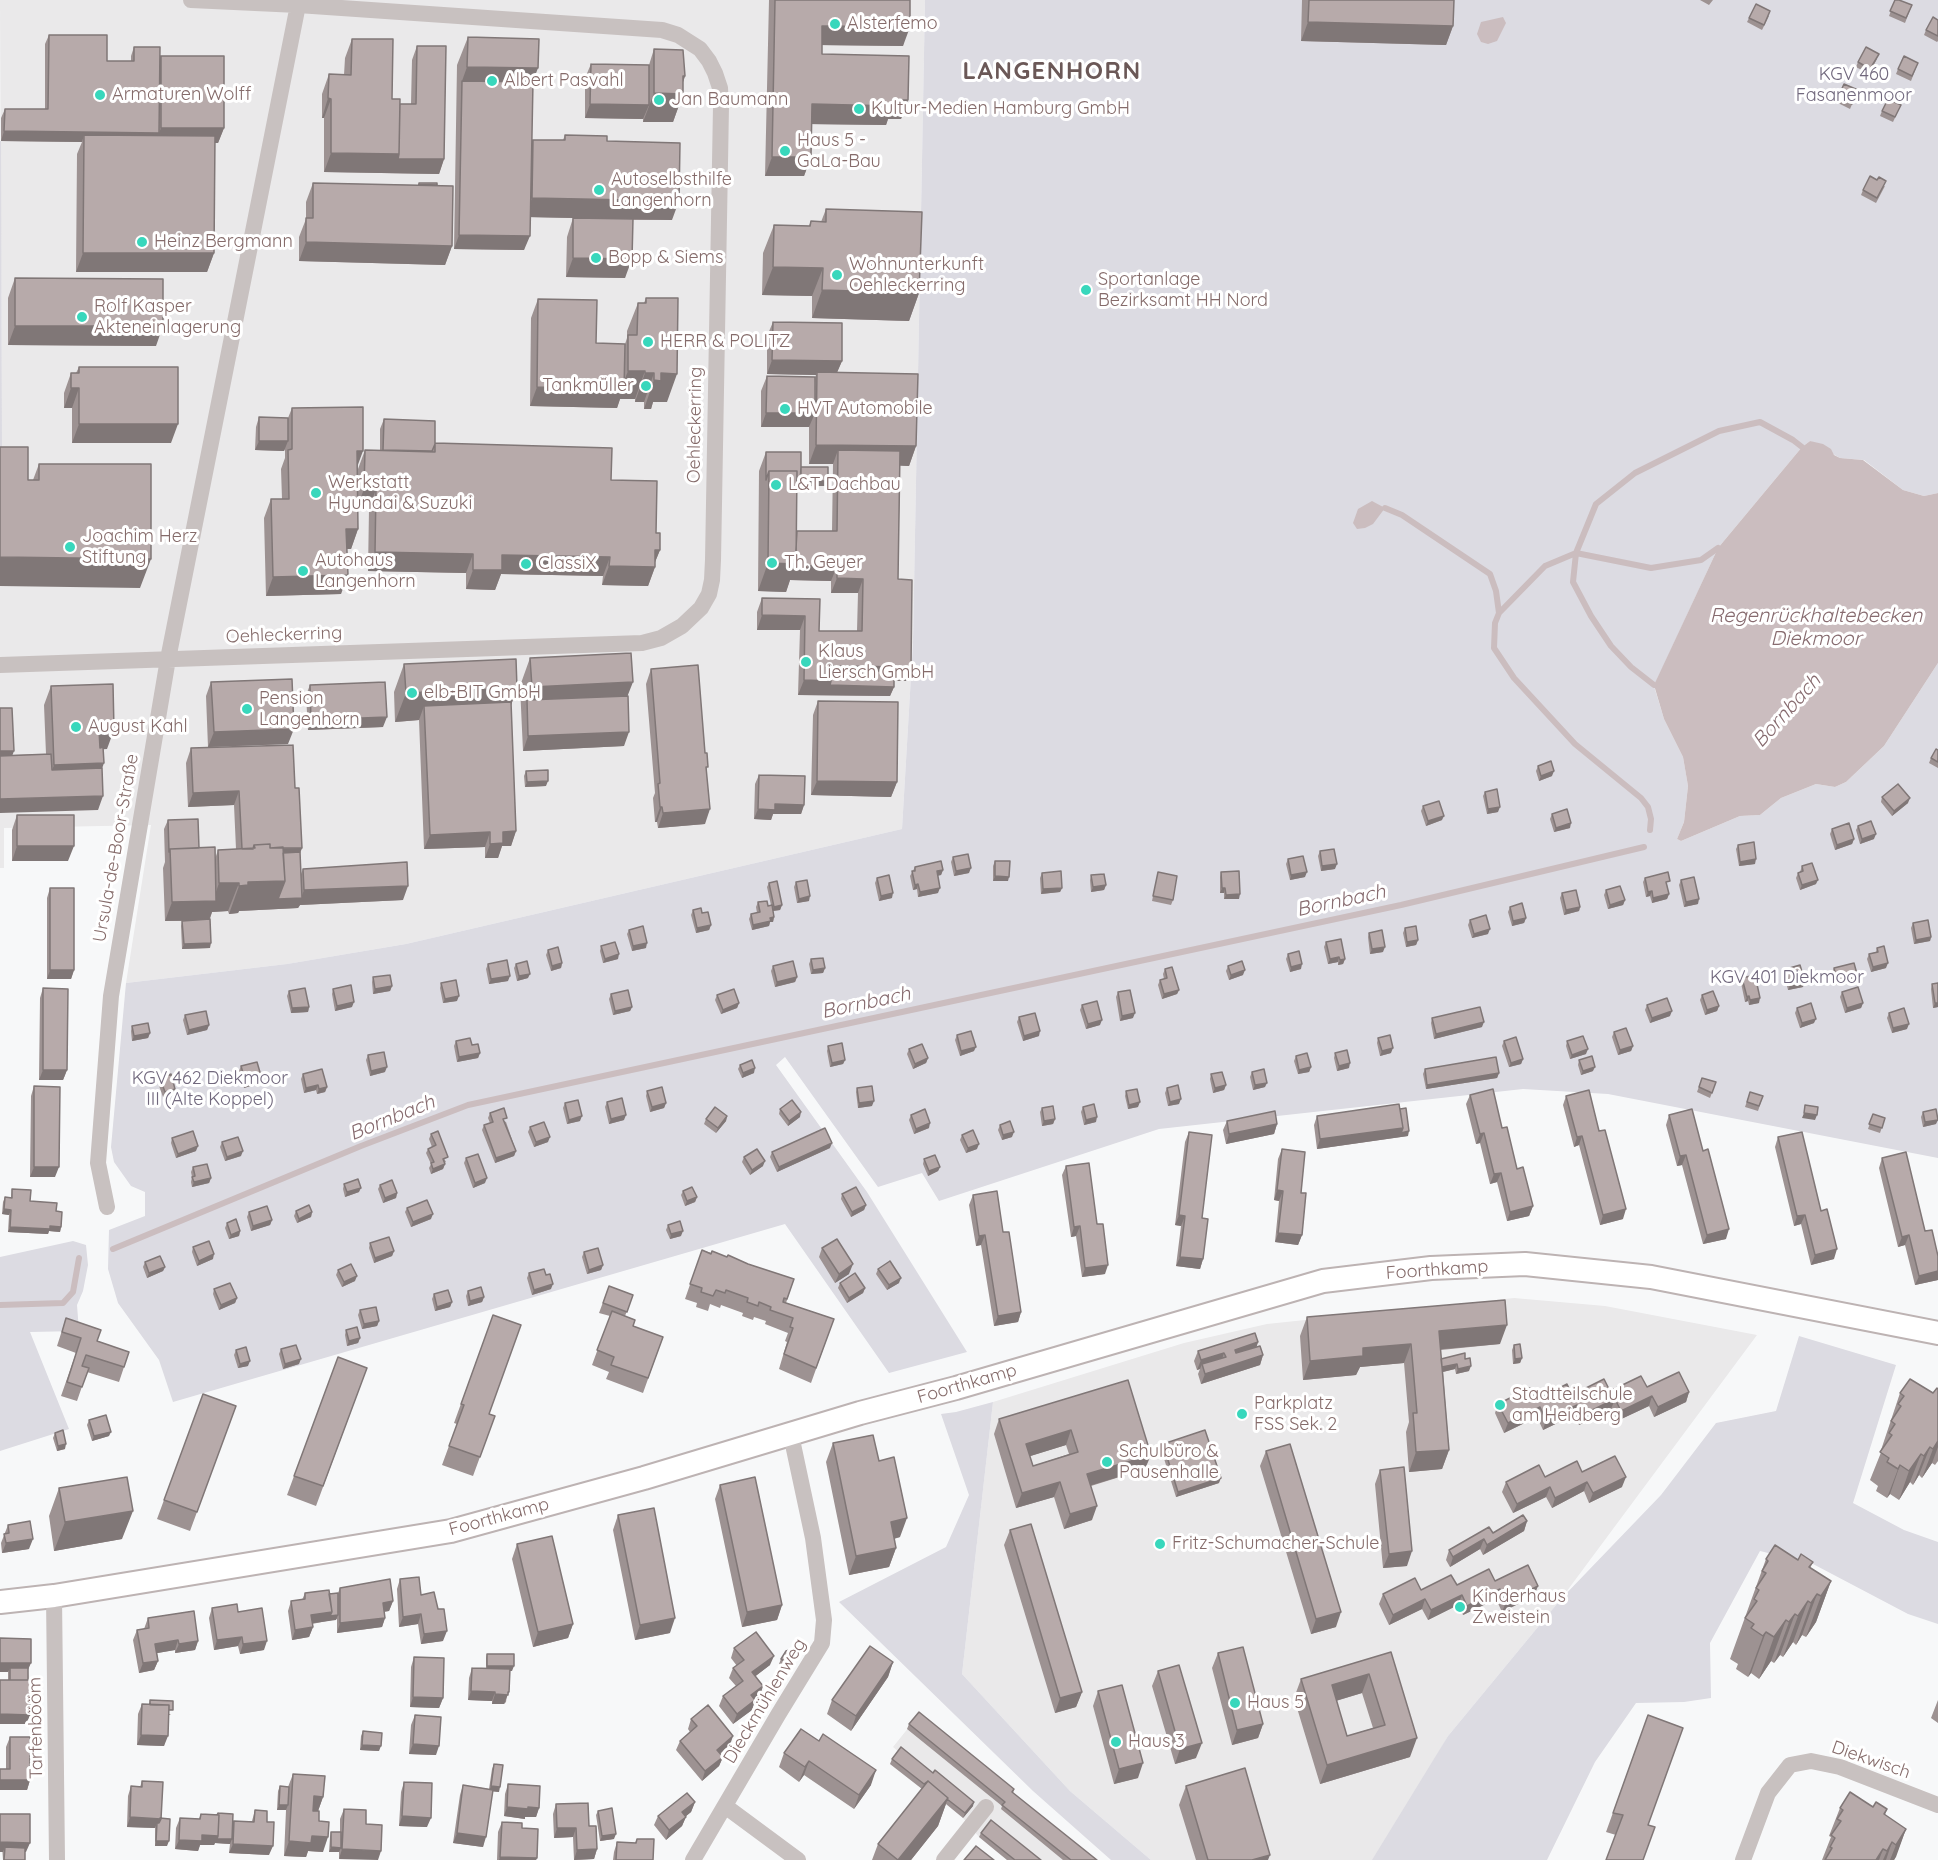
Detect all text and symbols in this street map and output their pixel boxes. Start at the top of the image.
place label: Alsterfemo [847,13,938,35]
marker: Alsterfemo [828,17,842,31]
district label: LANGENHORN [962,58,1142,86]
park label: KGV 460 Fasanenmoor [1796,64,1912,106]
place label: Albert Pasvahl [504,70,624,92]
marker: Albert Pasvahl [485,74,499,88]
place label: Armaturen Wolff [112,84,251,106]
marker: Armaturen Wolff [93,88,107,102]
place label: Jan Baumann [671,89,788,111]
marker: Jan Baumann [652,93,666,107]
place label: Kultur-Medien Hamburg GmbH [871,98,1130,120]
marker: Kultur-Medien Hamburg GmbH [852,102,866,116]
place label: Haus 5 - GaLa-Bau [797,130,881,172]
marker: Haus 5 - GaLa-Bau [778,144,792,158]
place label: Autoselbsthilfe Langenhorn [611,169,732,212]
marker: Autoselbsthilfe Langenhorn [592,183,606,197]
place label: Heinz Bergmann [154,231,293,253]
marker: Heinz Bergmann [135,235,149,249]
place label: Bopp & Siems [608,247,723,269]
marker: Bopp & Siems [589,251,603,265]
place label: Wohnunterkunft Oehleckerring [849,254,984,296]
marker: Wohnunterkunft Oehleckerring [830,268,844,282]
place label: Sportanlage Bezirksamt HH Nord [1098,269,1268,312]
marker: Sportanlage Bezirksamt HH Nord [1079,283,1093,297]
place label: Rolf Kasper Akteneinlagerung [94,296,241,338]
marker: Rolf Kasper Akteneinlagerung [75,310,89,324]
place label: HERR & POLITZ [660,331,790,353]
marker: HERR & POLITZ [641,335,655,349]
street label: Oehleckerring [683,367,707,483]
place label: Tankmüller [542,375,634,397]
marker: Tankmüller [639,379,653,393]
place label: HVT Automobile [797,398,933,420]
marker: HVT Automobile [778,402,792,416]
place label: Werkstatt Hyundai & Suzuki [328,472,472,514]
place label: L&T Dachbau [788,474,901,496]
marker: L&T Dachbau [769,478,783,492]
marker: Werkstatt Hyundai & Suzuki [309,486,323,500]
place label: Joachim Herz Stiftung [82,526,197,568]
marker: Joachim Herz Stiftung [63,540,77,554]
place label: Autohaus Langenhorn [315,550,416,592]
place label: Th. Geyer [784,552,863,574]
place label: ClassiX [538,553,596,575]
marker: Th. Geyer [765,556,779,570]
marker: ClassiX [519,557,533,571]
marker: Autohaus Langenhorn [296,564,310,578]
water label: Regenrückhaltebecken Diekmoor [1710,604,1922,651]
street label: Oehleckerring [225,622,343,648]
place label: Klaus Liersch GmbH [818,641,934,684]
marker: Klaus Liersch GmbH [799,655,813,669]
water label: Bornbach [1748,669,1826,753]
place label: elb-BIT GmbH [424,682,541,704]
marker: elb-BIT GmbH [405,686,419,700]
place label: Pension Langenhorn [259,688,360,730]
marker: Pension Langenhorn [240,702,254,716]
place label: August Kahl [88,716,188,738]
marker: August Kahl [69,720,83,734]
street label: Ursula-de-Boor-Straße [89,752,143,944]
water label: Bornbach [1294,880,1388,922]
park label: KGV 401 Diekmoor [1710,967,1864,989]
water label: Bornbach [819,982,913,1024]
park label: KGV 462 Diekmoor III (Alte Koppel) [132,1068,288,1110]
water label: Bornbach [346,1090,438,1146]
street label: Foorthkamp [1385,1256,1489,1284]
street label: Foorthkamp [915,1359,1019,1409]
place label: Stadtteilschule am Heidberg [1512,1384,1633,1426]
place label: Parkplatz FSS Sek. 2 [1254,1393,1337,1436]
marker: Stadtteilschule am Heidberg [1493,1398,1507,1412]
marker: Parkplatz FSS Sek. 2 [1235,1407,1249,1421]
place label: Schulbüro & Pausenhalle [1119,1441,1219,1484]
marker: Schulbüro & Pausenhalle [1100,1455,1114,1469]
street label: Foorthkamp [447,1493,551,1541]
place label: Fritz-Schumacher-Schule [1172,1533,1379,1555]
marker: Fritz-Schumacher-Schule [1153,1537,1167,1551]
place label: Kinderhaus Zweistein [1472,1586,1566,1628]
marker: Kinderhaus Zweistein [1453,1600,1467,1614]
street label: Dieckmühlenweg [719,1635,811,1767]
street label: Tarfenbööm [24,1677,48,1779]
place label: Haus 5 [1247,1692,1304,1714]
marker: Haus 5 [1228,1696,1242,1710]
place label: Haus 3 [1128,1731,1185,1753]
marker: Haus 3 [1109,1735,1123,1749]
street label: Diekwisch [1829,1736,1913,1784]

